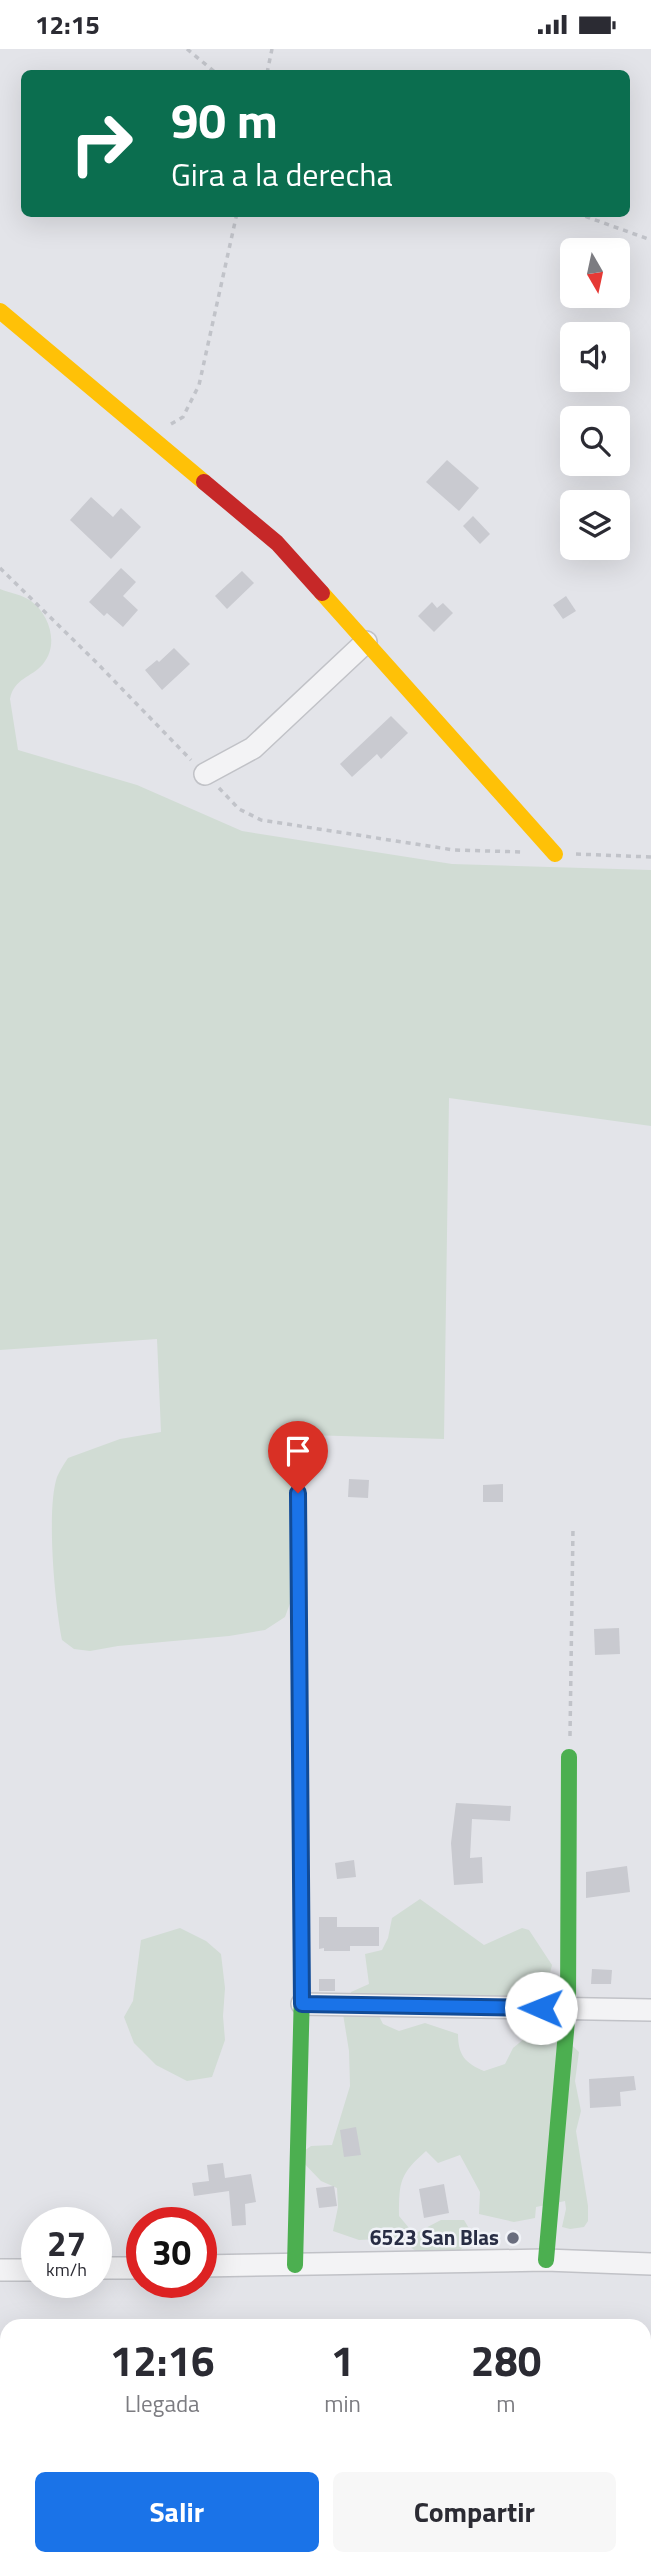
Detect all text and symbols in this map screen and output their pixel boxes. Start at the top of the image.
text: 12:15 [35,5,100,44]
text: 90 m [171,82,278,157]
icon: right [56,98,147,189]
text: Gira a la derecha [171,150,393,198]
north arrow [560,238,630,308]
map controls [560,238,630,560]
button: sound [560,322,630,392]
button: search [560,406,630,476]
button: layers [560,490,630,560]
pin [268,1421,328,1493]
icon: arrive [279,1432,317,1470]
position arrow [504,1971,578,2045]
speed limit sign: 30 [126,2207,217,2298]
text: 27 [47,2216,86,2270]
place label: 6523 San Blas [370,2221,499,2253]
marker: 6523 San Blas [505,2230,521,2246]
text: km/h [46,2256,87,2283]
text: 12:16 [110,2328,215,2392]
text: 1 [331,2328,354,2392]
text: 280 [471,2328,541,2392]
text: Llegada [125,2386,200,2421]
text: min [324,2386,361,2421]
text: m [496,2386,516,2421]
button: Salir [35,2472,319,2552]
button: Compartir [333,2472,616,2552]

